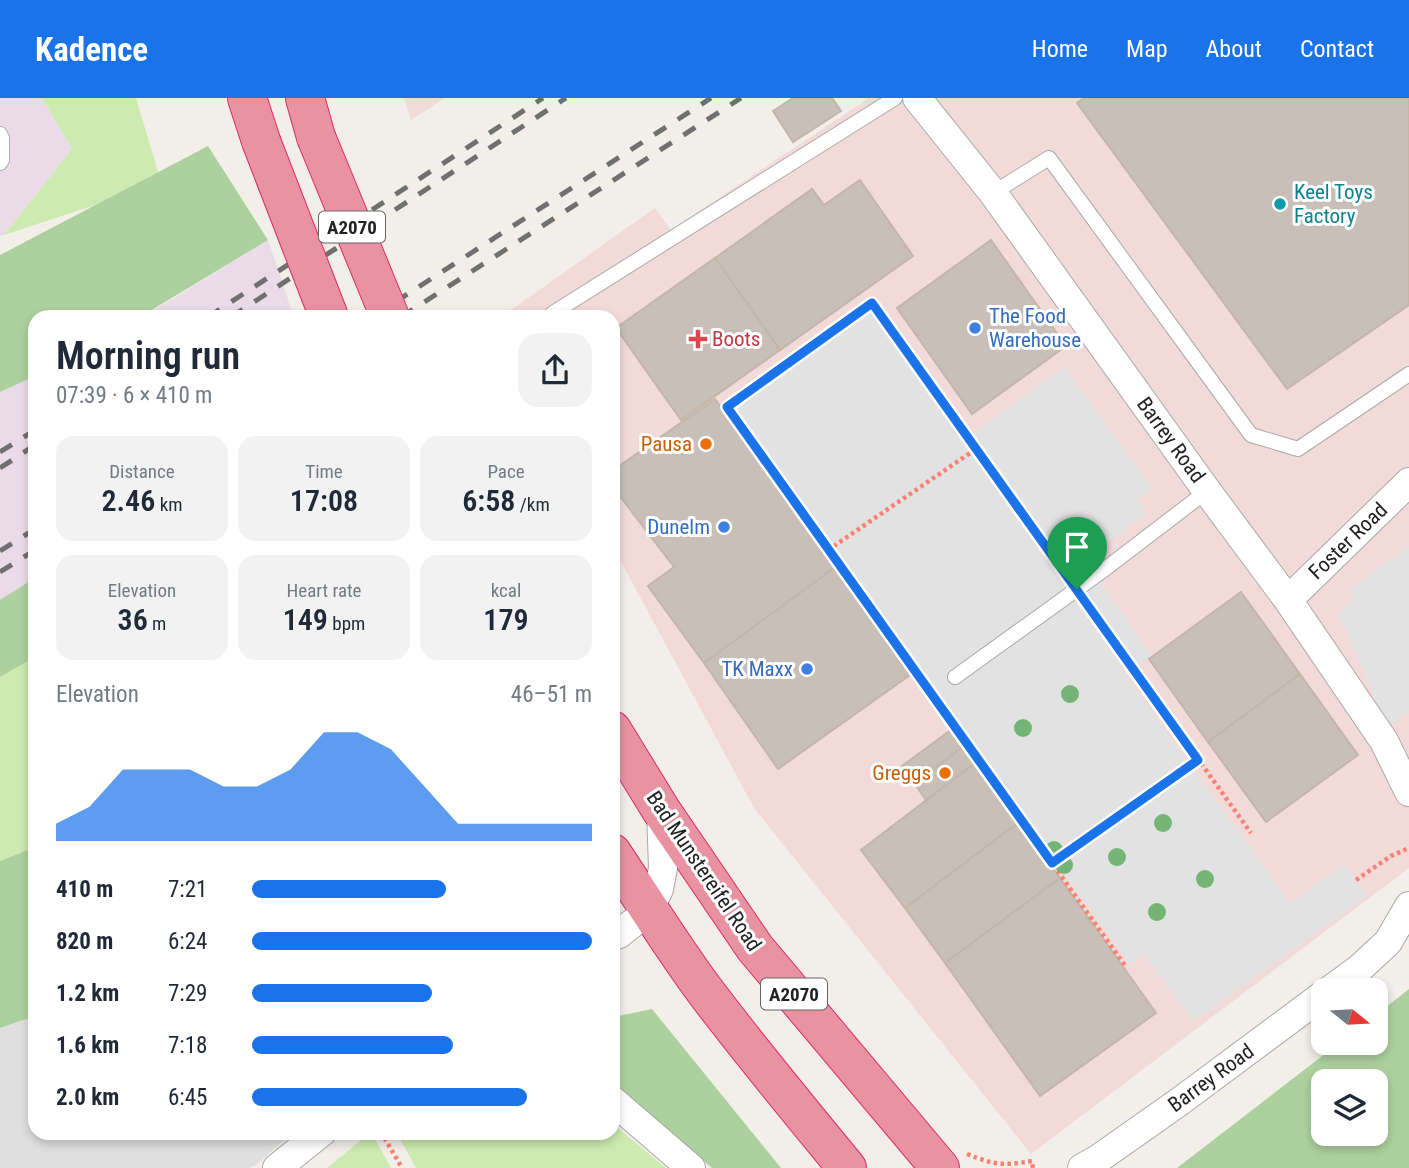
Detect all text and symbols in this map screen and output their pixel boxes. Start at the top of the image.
text: Kadence [35,30,148,69]
text: Home [1032,35,1088,63]
text: Map [1126,35,1168,63]
text: About [1206,35,1262,63]
text: Contact [1300,35,1374,63]
place label: Keel Toys Factory [1294,180,1373,228]
marker: Keel Toys Factory [1272,196,1288,212]
road number: A2070 [319,211,385,242]
place label: The Food Warehouse [989,304,1081,352]
marker: The Food Warehouse [967,320,983,336]
place label: Boots [712,327,760,351]
marker: Boots [690,331,706,347]
button: share [518,333,592,407]
text: Morning run [56,334,240,378]
text: 07:39 · 6 × 410 m [56,382,212,409]
street label: Barrey Road [1132,393,1210,487]
place label: Pausa [641,432,692,456]
marker: Pausa [698,436,714,452]
text: Distance [109,460,175,483]
text: Time [305,460,343,483]
text: Pace [487,460,525,483]
text: 2.46 [101,483,155,518]
text: 17:08 [290,483,358,518]
text: 6:58 [462,483,515,518]
text: km [155,493,183,516]
text: /km [515,493,550,516]
street label: Foster Road [1304,498,1392,584]
place label: Dunelm [647,515,710,539]
pin [1047,517,1107,589]
marker: Dunelm [716,519,732,535]
icon: arrive [1058,528,1096,566]
text: Elevation [108,579,176,602]
text: Heart rate [286,579,362,602]
text: kcal [491,579,521,602]
text: 36 [118,602,148,637]
text: 149 [283,602,328,637]
text: 179 [483,602,529,637]
text: m [148,612,166,635]
text: bpm [328,612,365,635]
place label: TK Maxx [721,657,793,681]
marker: TK Maxx [799,661,815,677]
text: Elevation [56,681,139,708]
text: 46–51 m [511,681,592,708]
place label: Greggs [872,761,931,785]
marker: Greggs [937,765,953,781]
street label: Bad Munstereifel Road [642,787,766,955]
text: 410 m [56,876,113,903]
text: 7:21 [168,876,207,903]
text: 820 m [56,928,113,955]
text: 6:24 [168,928,207,955]
road number: A2070 [761,978,827,1010]
north arrow [1311,978,1388,1055]
map controls [1311,978,1388,1146]
text: 1.2 km [56,980,119,1007]
text: 7:29 [168,980,207,1007]
text: 1.6 km [56,1032,119,1059]
text: 7:18 [168,1032,207,1059]
street label: Barrey Road [1164,1039,1258,1117]
button: layers [1311,1069,1388,1146]
text: 2.0 km [56,1084,119,1111]
text: 6:45 [168,1084,207,1111]

